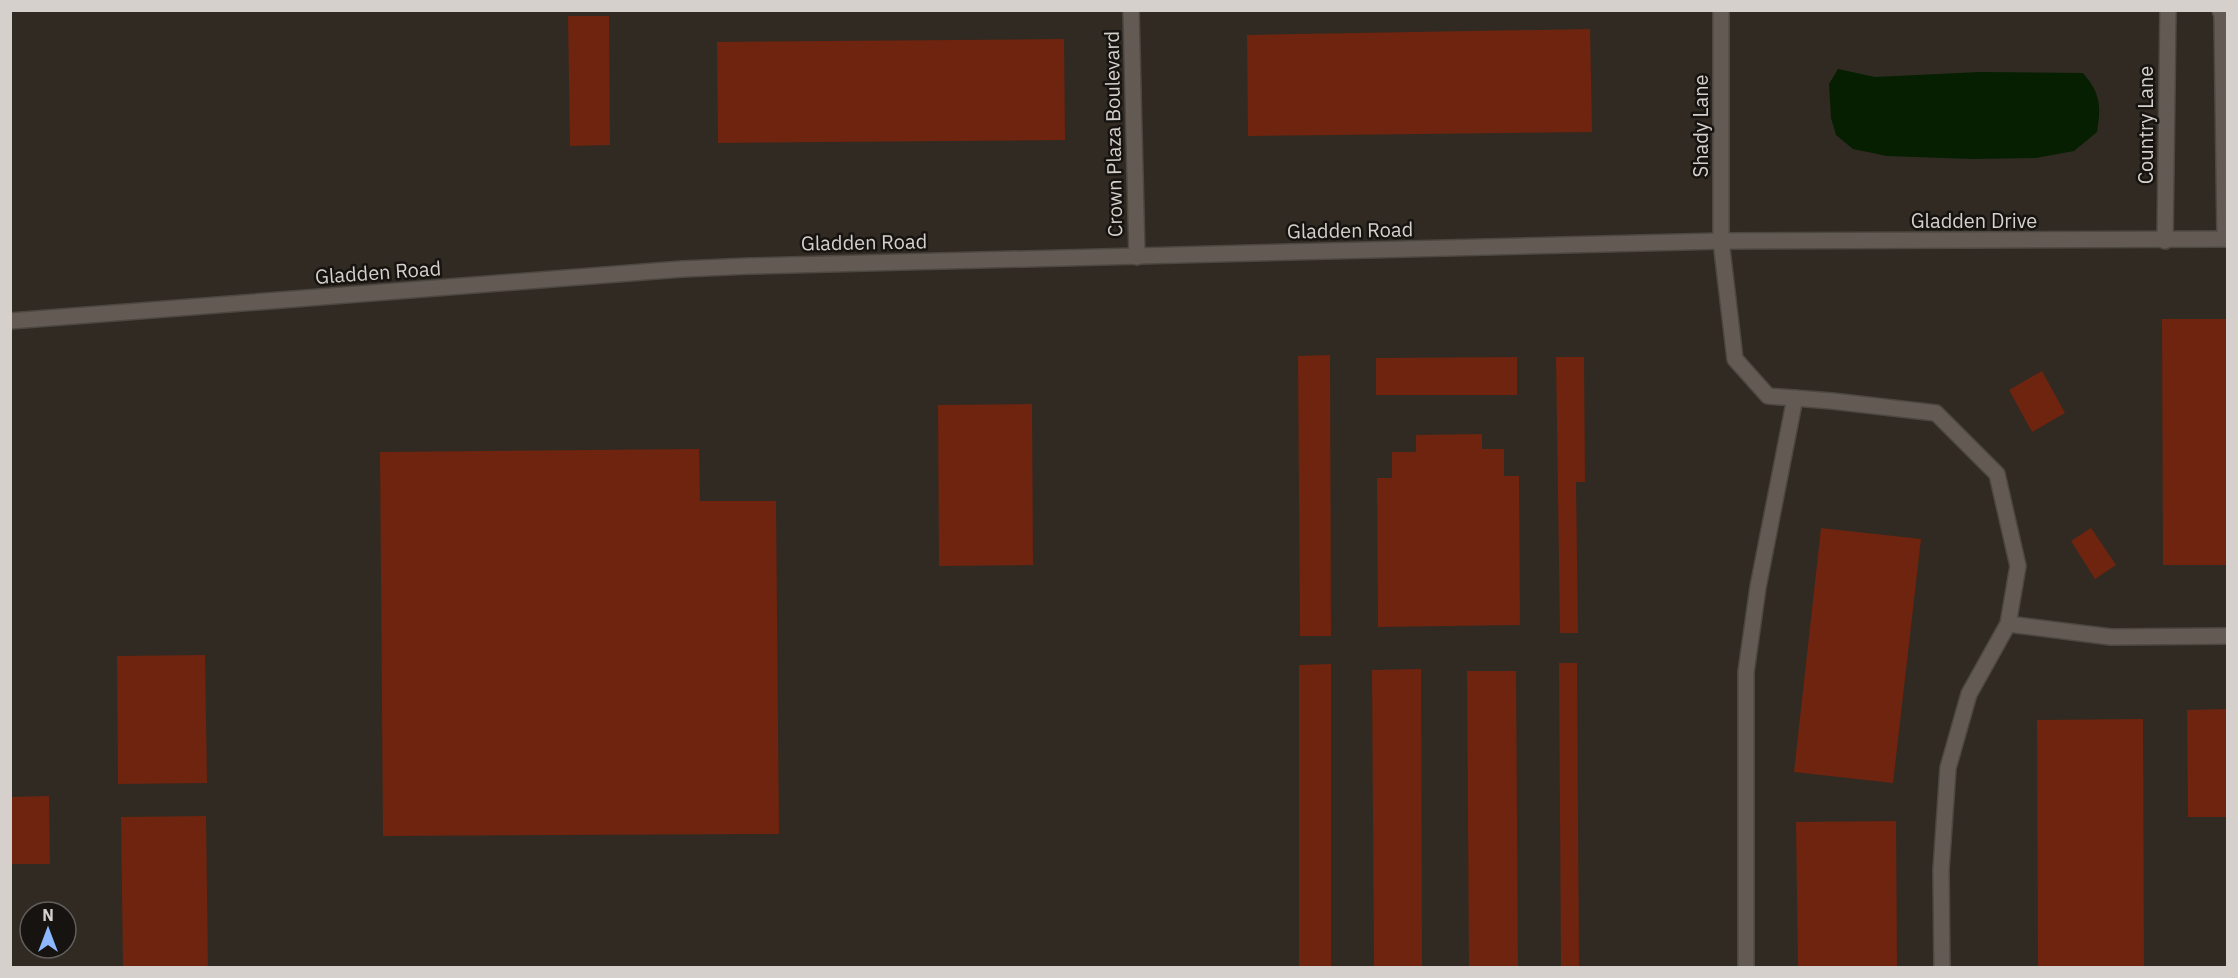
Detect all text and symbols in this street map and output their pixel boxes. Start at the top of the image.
street label: Crown Plaza Boulevard [1098,31,1128,237]
street label: Country Lane [2132,66,2159,184]
street label: Shady Lane [1687,74,1714,177]
street label: Gladden Drive [1911,207,2037,234]
street label: Gladden Road [1287,215,1413,245]
street label: Gladden Road [801,227,927,257]
street label: Gladden Road [314,254,442,290]
north arrow [18,900,78,960]
text: N [42,905,54,925]

